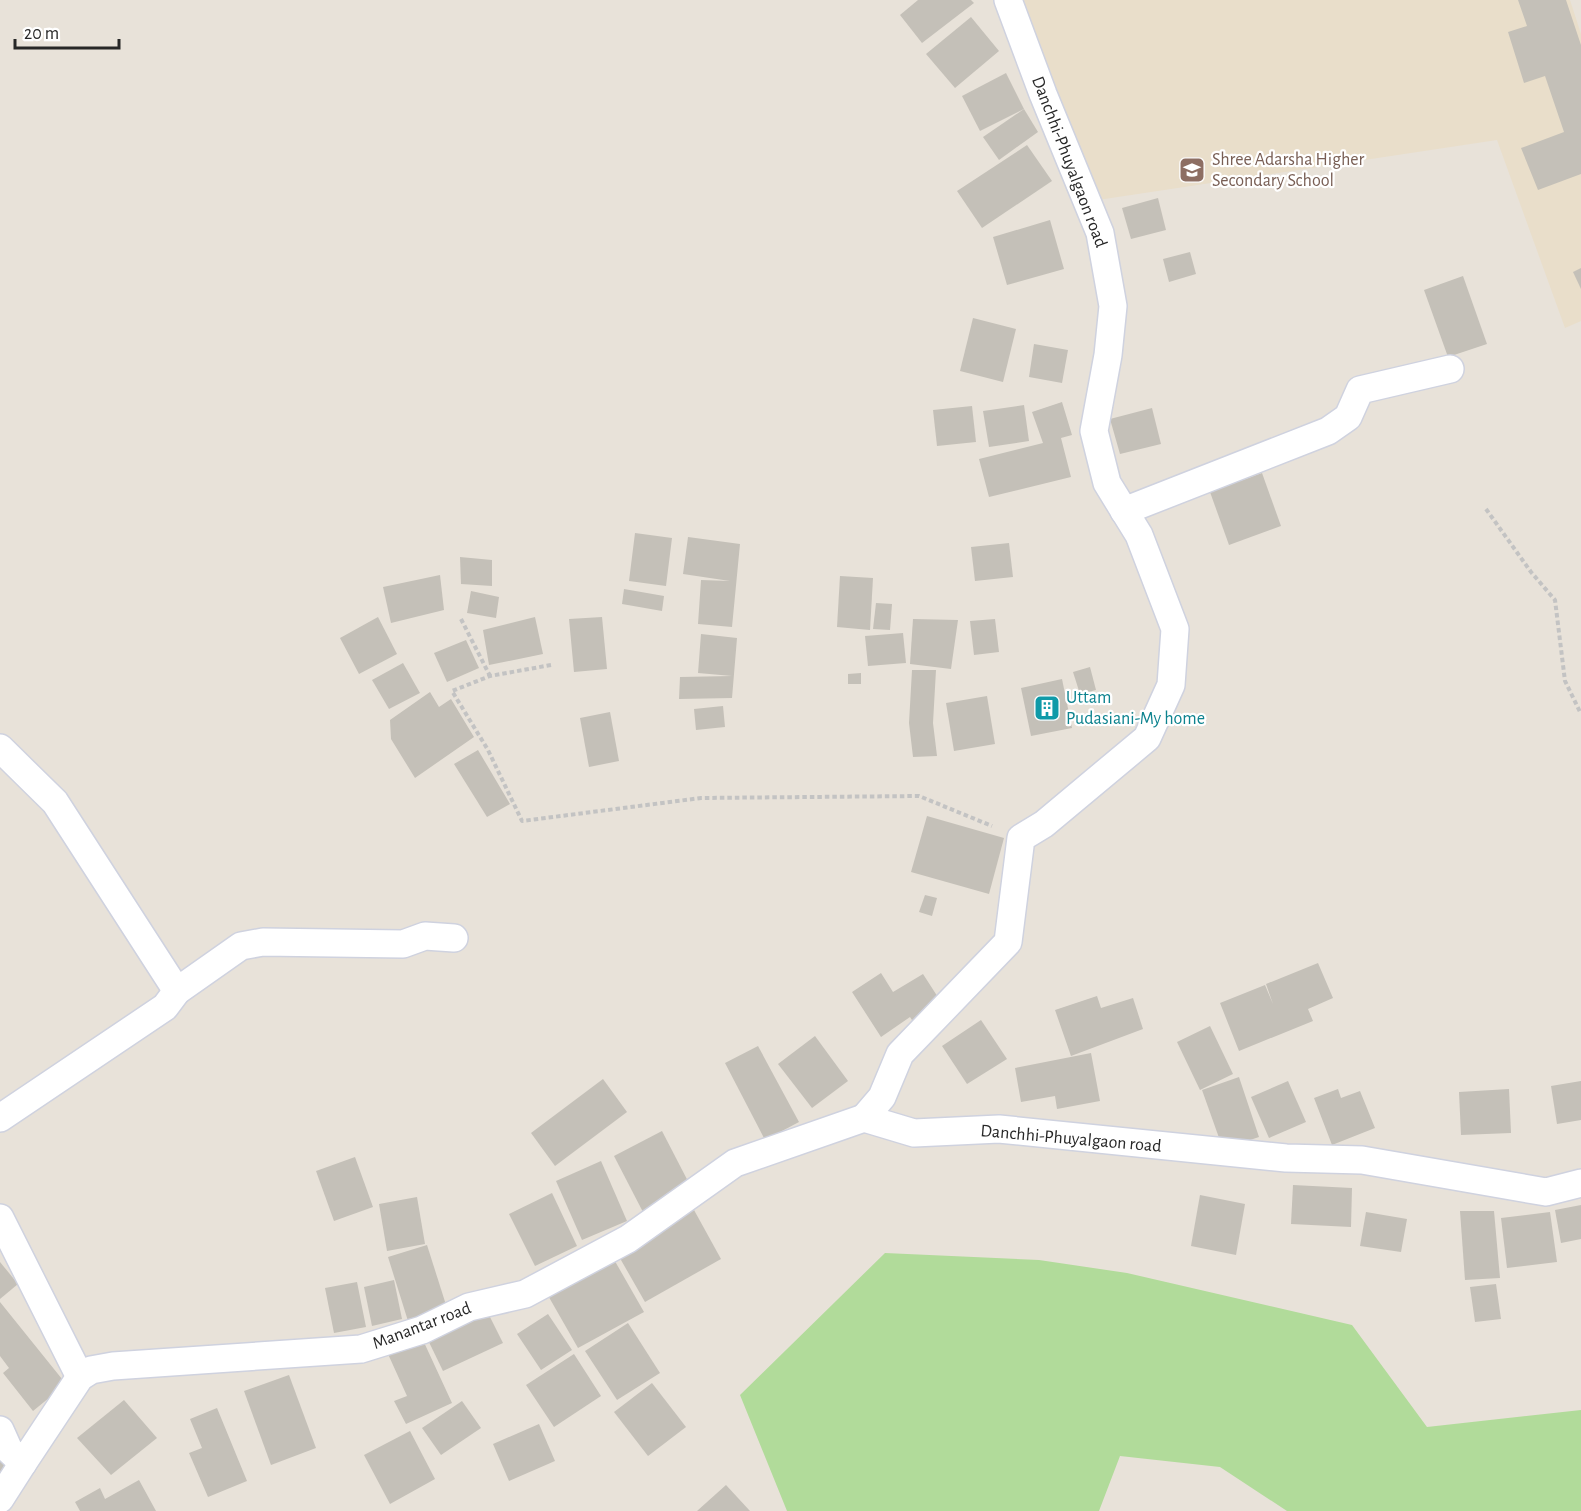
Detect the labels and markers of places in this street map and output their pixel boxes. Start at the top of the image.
place label: Shree Adarsha Higher Secondary School [1212,151,1365,190]
school or university icon: Shree Adarsha Higher Secondary School [1177,155,1207,185]
place label: Uttam Pudasiani-My home [1066,689,1205,728]
building icon: Uttam Pudasiani-My home [1032,693,1062,723]

